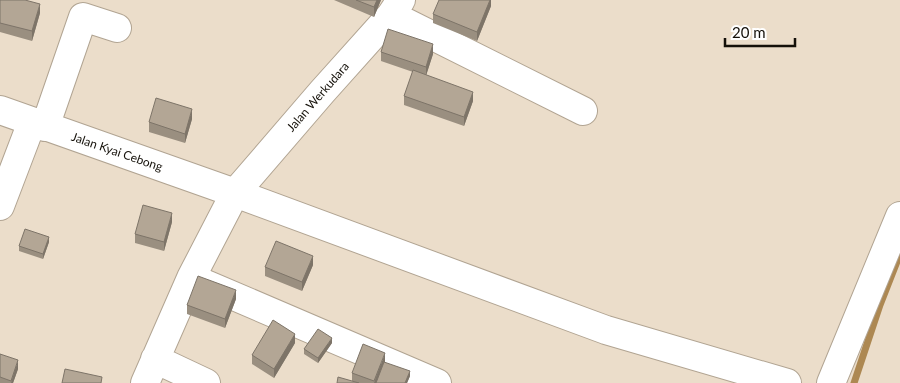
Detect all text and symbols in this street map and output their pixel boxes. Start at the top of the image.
scale bar [725,15,795,47]
text: 20 m [732,23,766,41]
street label: Jalan Werkudara [283,59,352,135]
street label: Jalan Kyai Cebong [70,129,165,174]

